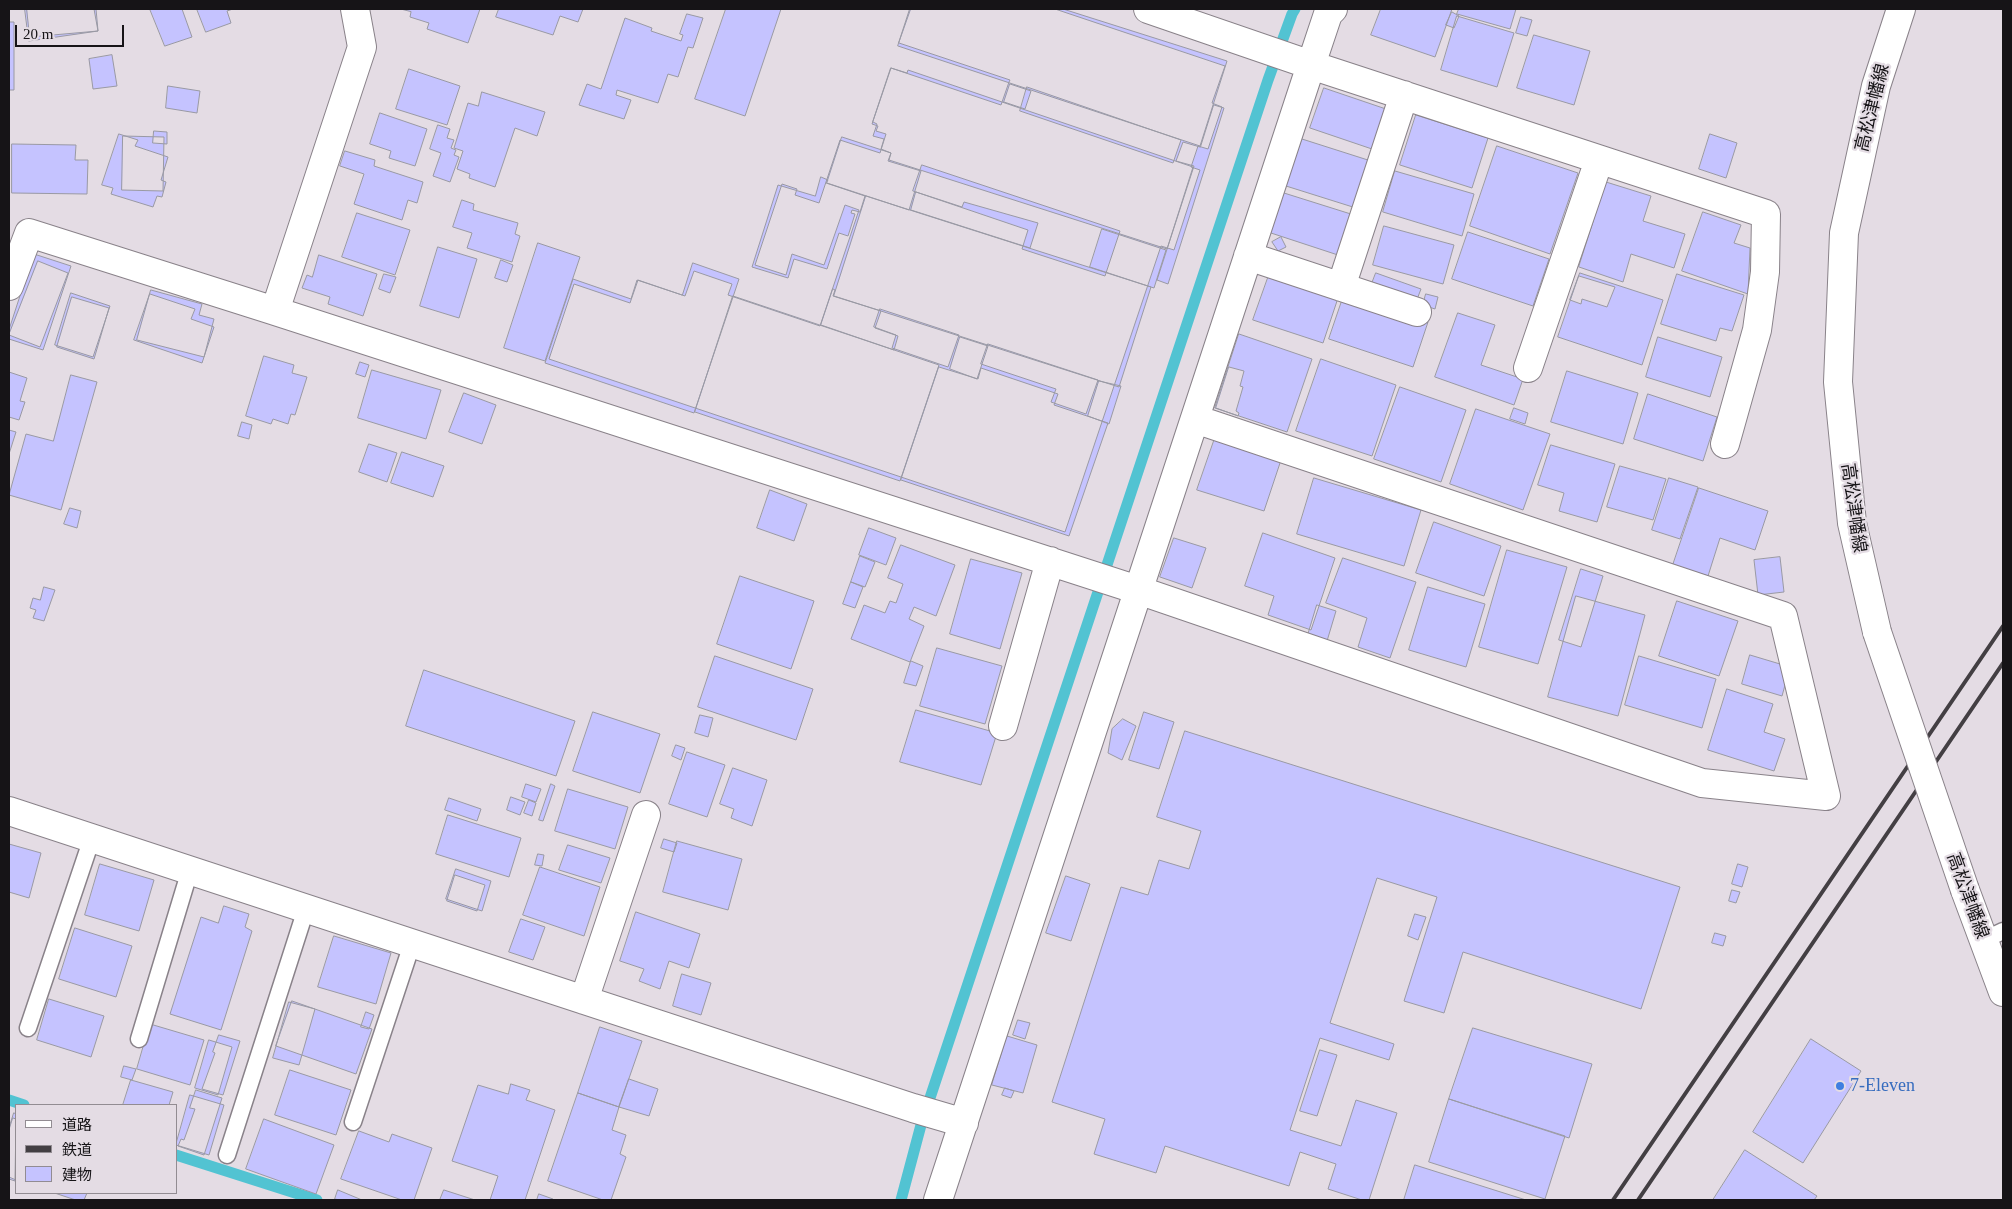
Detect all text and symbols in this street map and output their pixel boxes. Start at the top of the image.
scale bar [18,15,126,47]
text: 20 m [23,26,53,42]
street label: 高松津幡線 [1852,62,1894,154]
street label: 高松津幡線 [1836,462,1870,554]
street label: 高松津幡線 [1941,850,1993,942]
place label: 7-Eleven [1850,1075,1915,1097]
marker: 7-Eleven [1834,1080,1846,1092]
legend [15,1104,178,1194]
text: 道路 [62,1117,92,1133]
text: 鉄道 [62,1142,92,1158]
text: 建物 [62,1167,92,1183]

